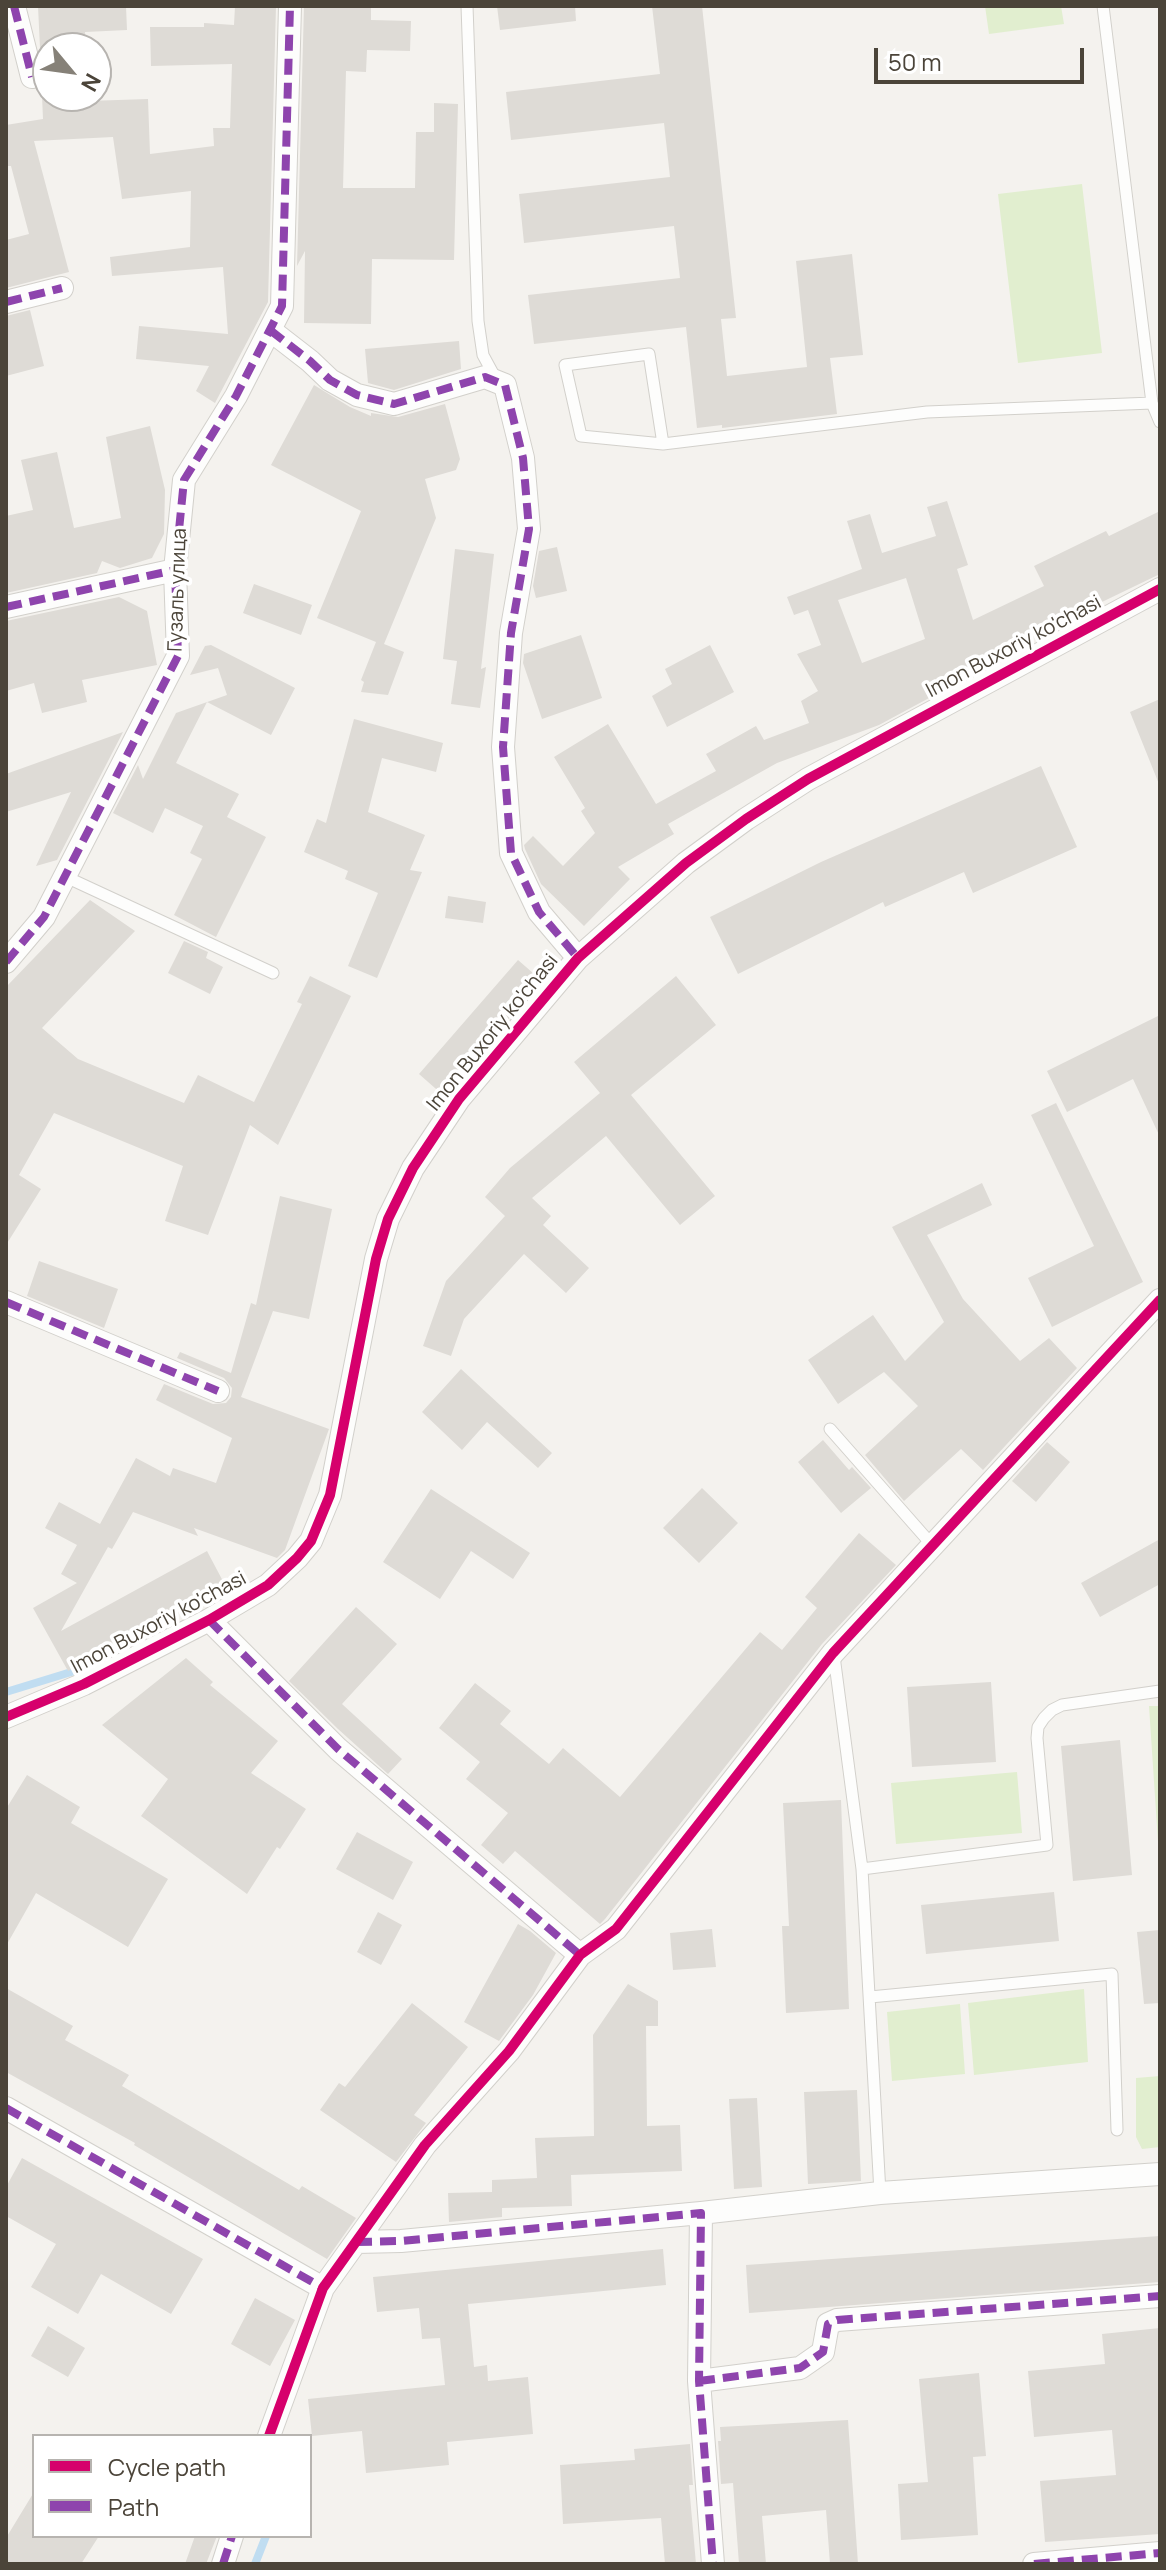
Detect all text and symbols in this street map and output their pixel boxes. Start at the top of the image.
north arrow [32,32,112,112]
scale bar [878,32,1088,82]
text: 50 m [888,45,942,78]
text: N [74,68,108,97]
street label: Гузаль улица [164,528,192,652]
street label: Imon Buxoriy ko'chasi [922,591,1106,703]
street label: Imon Buxoriy ko'chasi [422,950,564,1116]
street label: Imon Buxoriy ko'chasi [67,1567,251,1679]
legend [32,2434,312,2538]
text: Cycle path [108,2450,226,2483]
text: Path [108,2490,159,2523]

